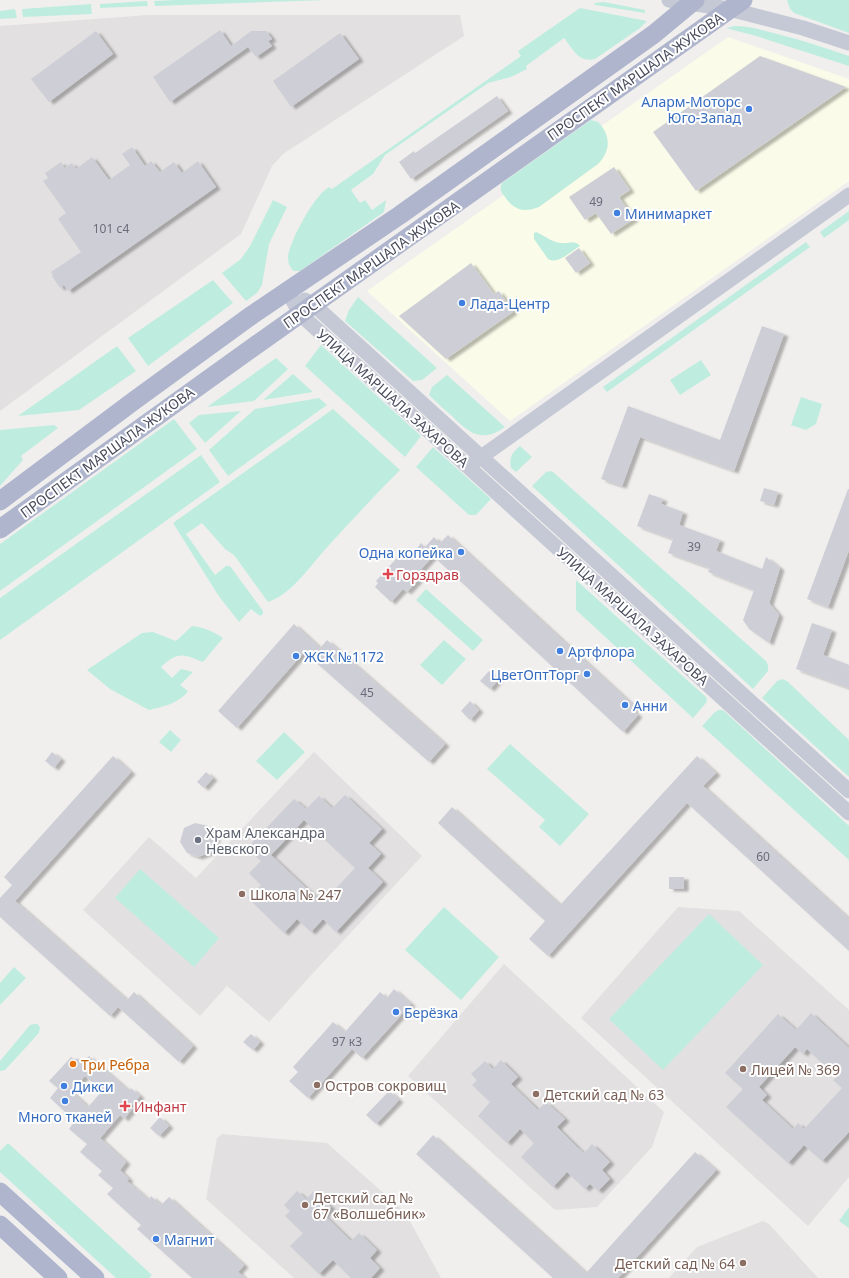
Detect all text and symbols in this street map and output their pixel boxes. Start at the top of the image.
street label: ПРОСПЕКТ МАРШАЛА ЖУКОВА [543,8,727,144]
place label: Аларм-Моторс Юго-Запад [641,92,741,127]
marker: Аларм-Моторс Юго-Запад [744,104,754,114]
house number: 49 [589,193,603,210]
street label: ПРОСПЕКТ МАРШАЛА ЖУКОВА [279,196,463,332]
place label: Минимаркет [625,204,712,223]
marker: Минимаркет [612,208,622,218]
house number: 101 с4 [93,220,129,237]
place label: Лада-Центр [470,294,550,313]
marker: Лада-Центр [457,298,467,308]
street label: УЛИЦА МАРШАЛА ЗАХАРОВА [313,325,473,471]
street label: ПРОСПЕКТ МАРШАЛА ЖУКОВА [16,382,198,522]
house number: 39 [687,538,701,555]
place label: Одна копейка [359,543,453,562]
street label: УЛИЦА МАРШАЛА ЗАХАРОВА [553,543,713,689]
marker: Одна копейка [456,547,466,557]
place label: Горздрав [396,565,459,584]
marker: Горздрав [383,569,393,579]
place label: Артфлора [568,642,635,661]
marker: Артфлора [555,646,565,656]
place label: ЖСК №1172 [304,647,384,666]
marker: ЖСК №1172 [291,651,301,661]
place label: ЦветОптТорг [491,665,579,684]
marker: ЦветОптТорг [582,669,592,679]
house number: 45 [360,684,374,701]
place label: Анни [633,696,668,715]
marker: Анни [620,700,630,710]
place label: Храм Александра Невского [206,823,325,858]
marker: Храм Александра Невского [193,835,203,845]
house number: 60 [756,848,770,865]
place label: Школа № 247 [250,885,342,904]
marker: Школа № 247 [237,889,247,899]
place label: Берёзка [404,1003,458,1022]
marker: Берёзка [391,1007,401,1017]
house number: 97 к3 [332,1033,362,1050]
place label: Три Ребра [81,1055,150,1074]
marker: Три Ребра [68,1059,78,1069]
place label: Лицей № 369 [751,1060,840,1079]
marker: Лицей № 369 [738,1064,748,1074]
place label: Остров сокровищ [325,1076,446,1095]
place label: Дикси [72,1077,114,1096]
marker: Остров сокровищ [312,1080,322,1090]
marker: Дикси [59,1081,69,1091]
place label: Детский сад № 63 [544,1085,664,1104]
marker: Детский сад № 63 [531,1089,541,1099]
marker: Много тканей [60,1096,70,1106]
place label: Инфант [134,1097,187,1116]
marker: Инфант [119,1100,131,1112]
place label: Много тканей [18,1107,112,1126]
place label: Детский сад № 67 «Волшебник» [313,1188,426,1223]
marker: Детский сад № 67 «Волшебник» [300,1200,310,1210]
place label: Магнит [164,1230,215,1249]
marker: Магнит [151,1234,161,1244]
place label: Детский сад № 64 [615,1254,735,1273]
marker: Детский сад № 64 [738,1258,748,1268]

